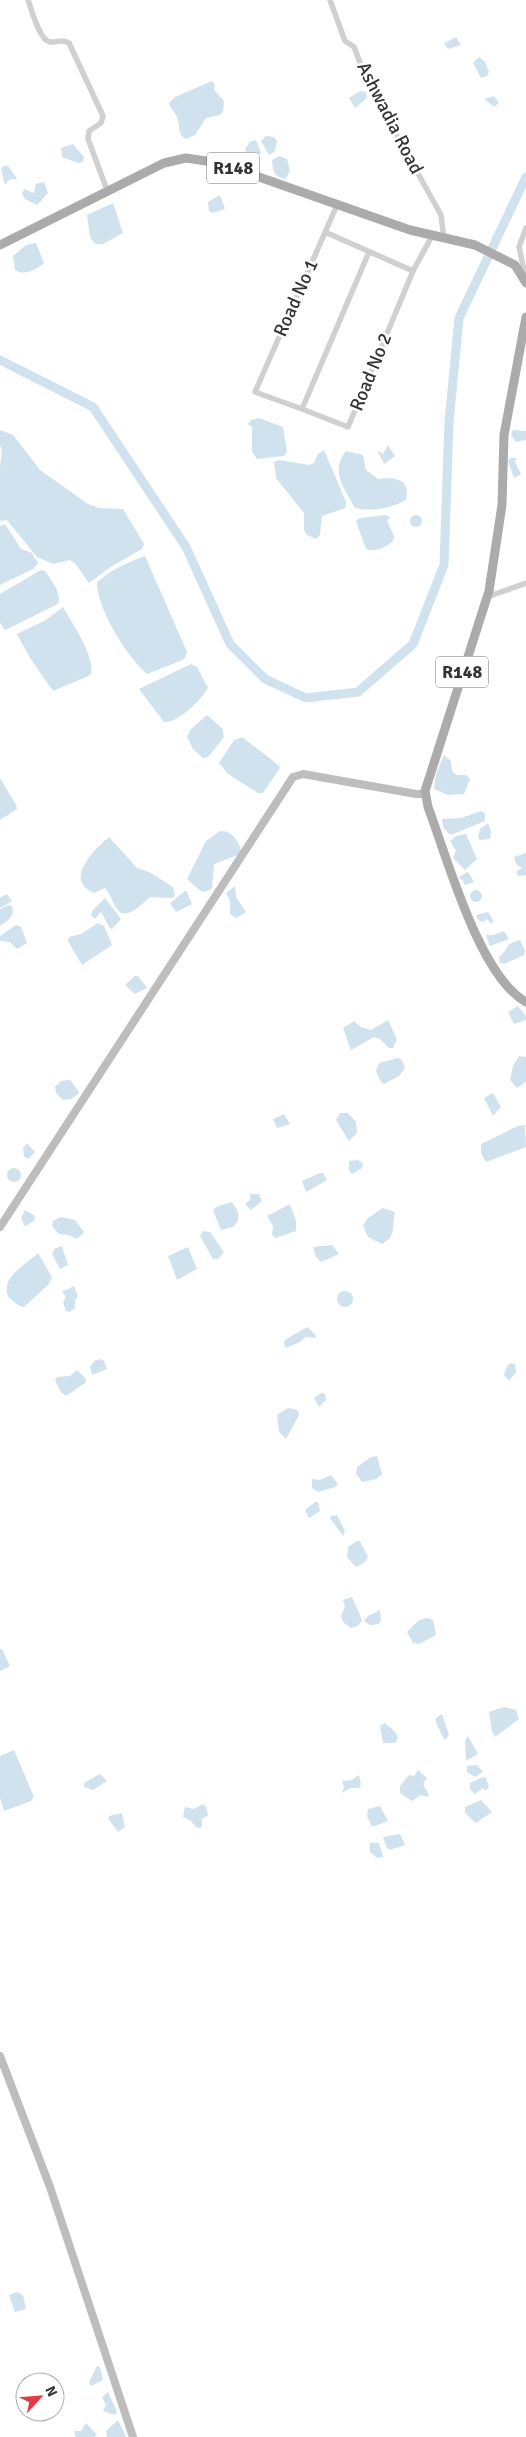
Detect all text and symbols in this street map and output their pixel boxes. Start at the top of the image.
street label: Ashwadia Road [351,58,429,178]
road number: R148 [207,152,259,184]
street label: Road No 1 [268,256,324,340]
street label: Road No 2 [345,329,397,415]
road number: R148 [436,656,488,688]
north arrow [15,2372,65,2422]
text: N [41,2383,61,2400]

